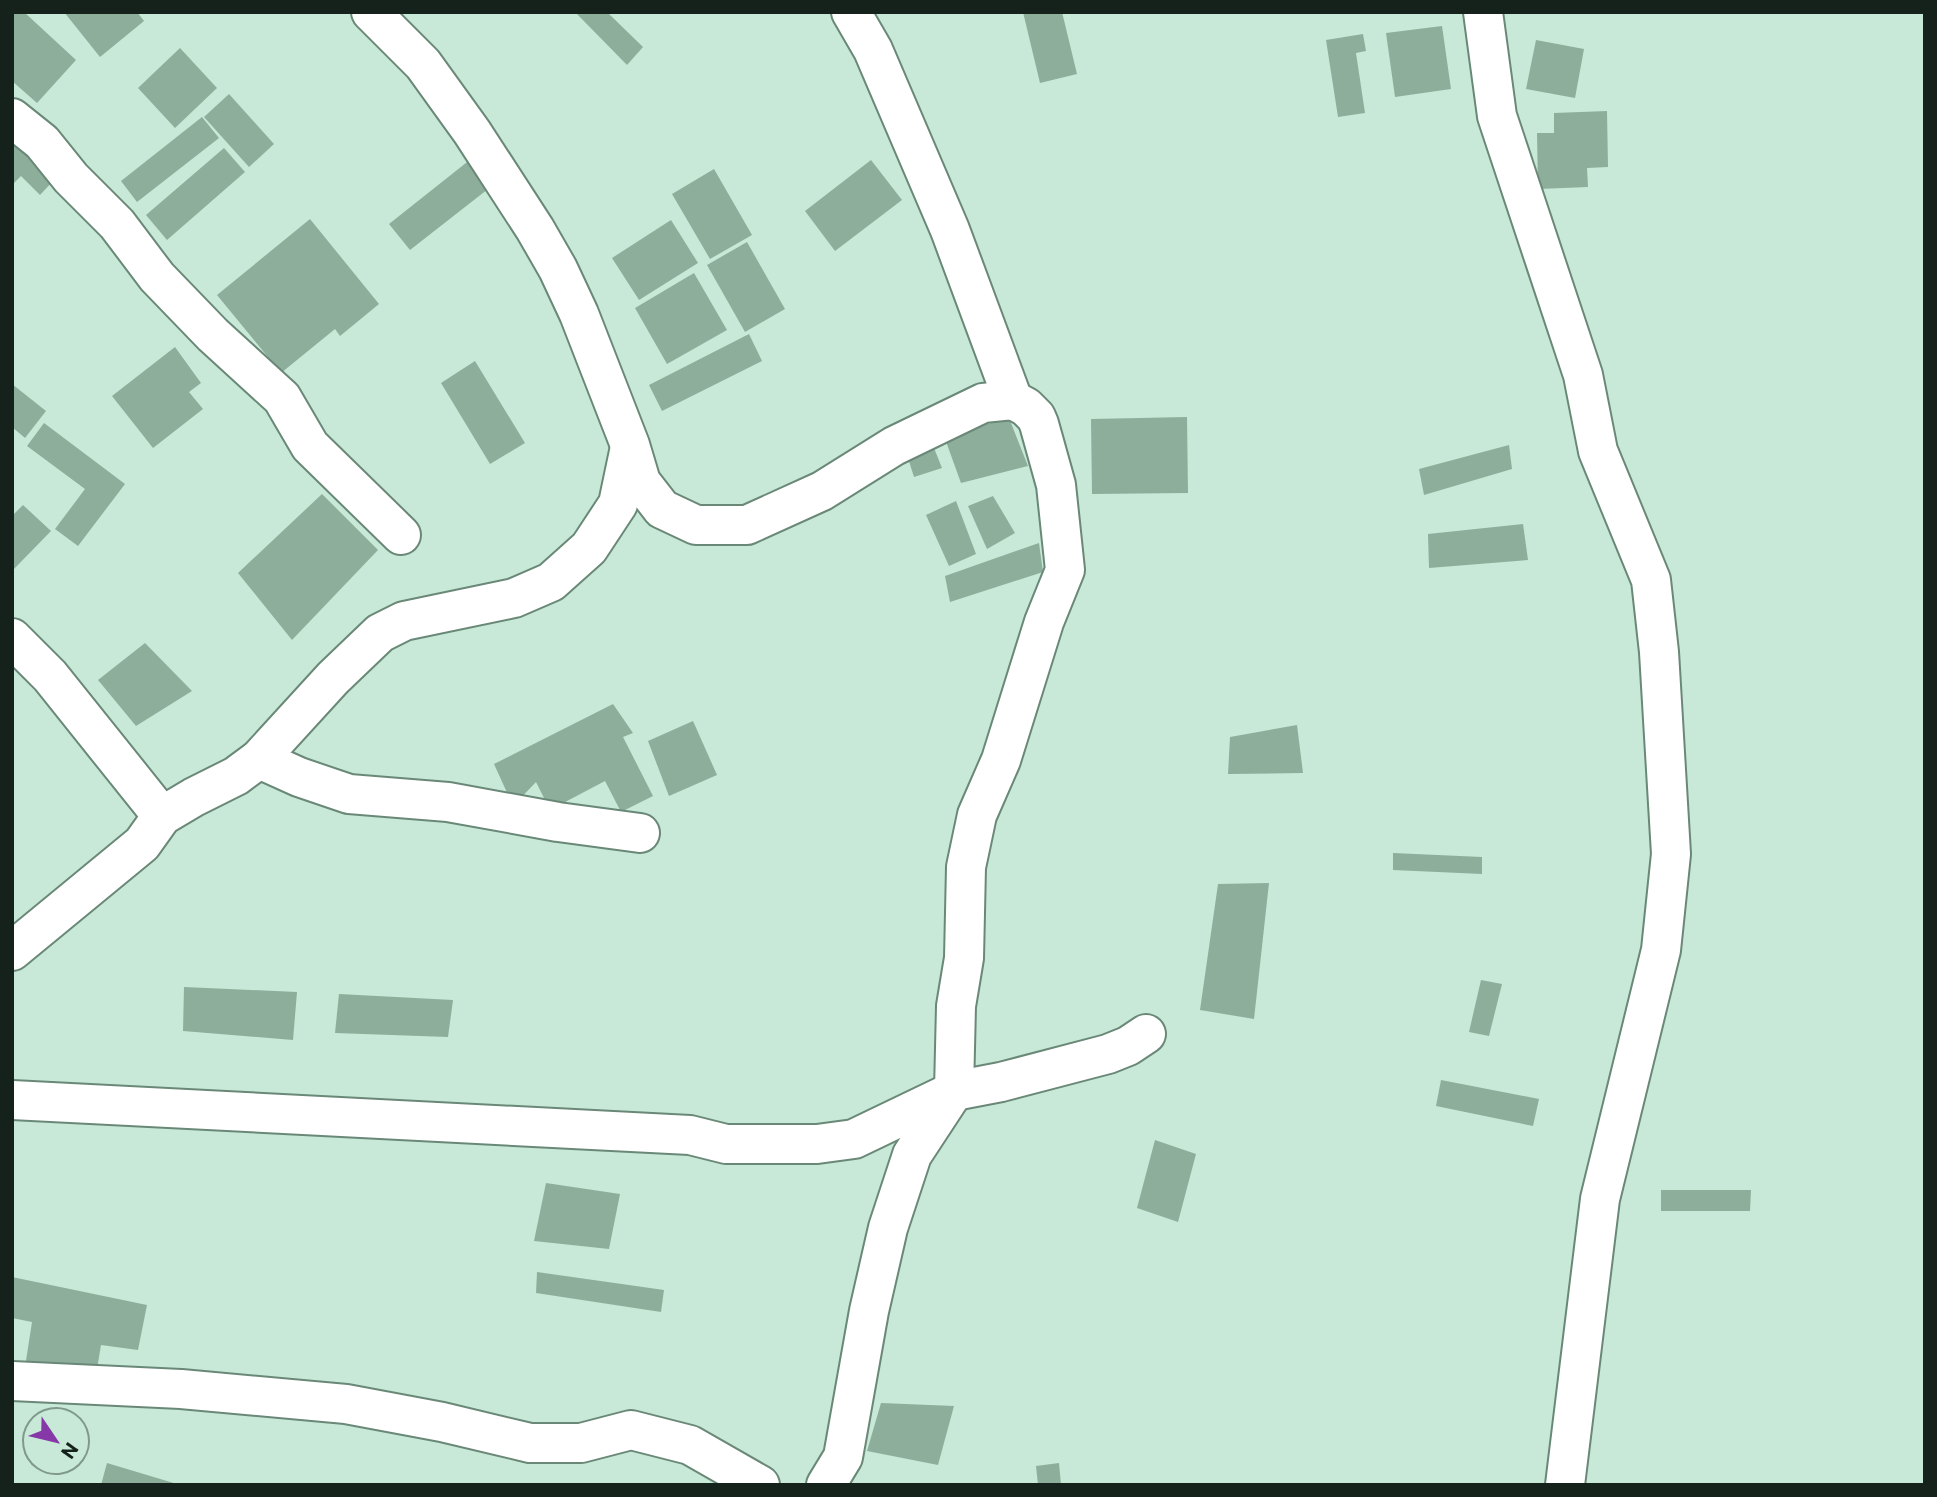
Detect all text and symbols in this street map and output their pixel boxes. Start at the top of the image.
north arrow [21,1406,91,1476]
text: N [57,1439,84,1463]

